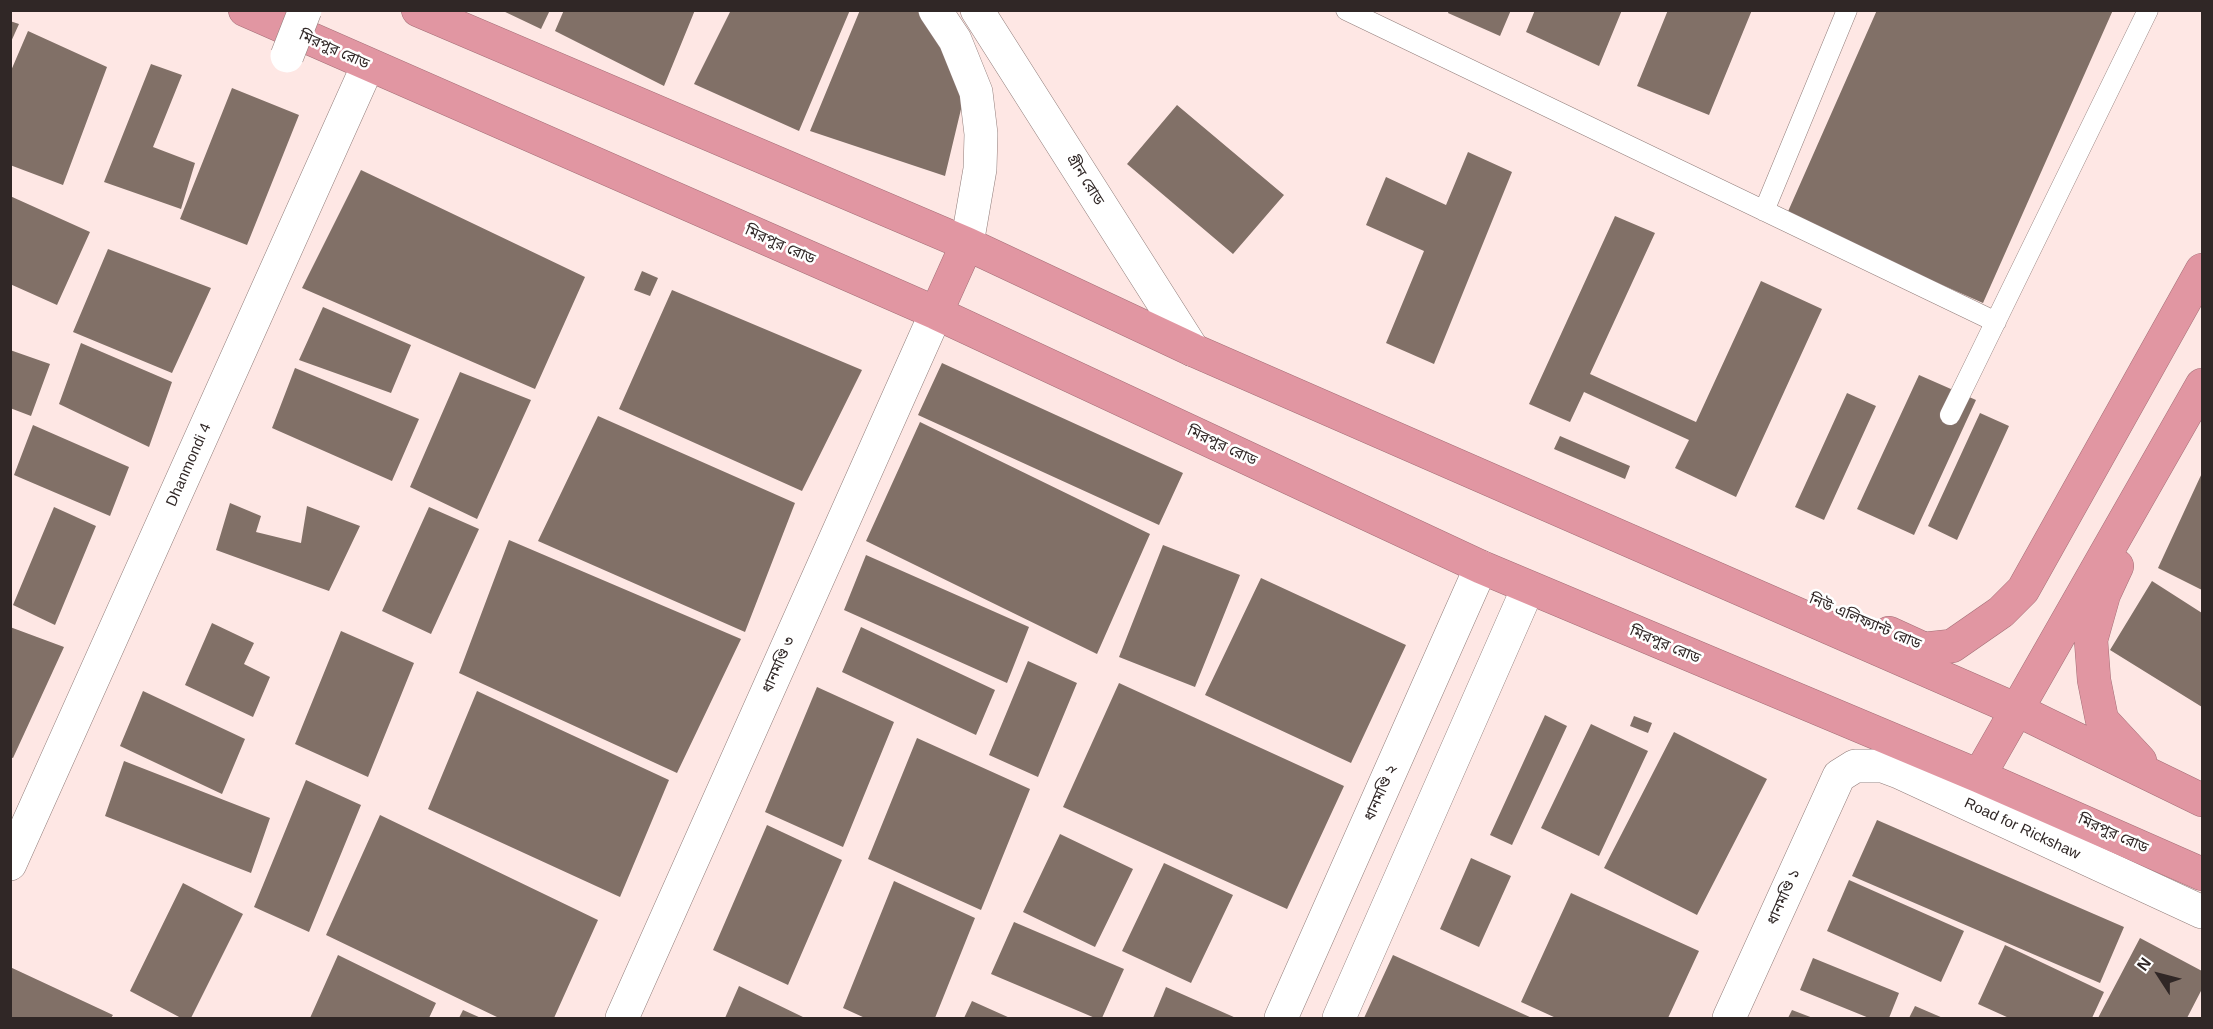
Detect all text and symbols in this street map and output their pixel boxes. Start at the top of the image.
street label: মিরপুর রোড [296,27,372,73]
street label: গ্রীন রোড [1062,151,1108,209]
street label: মিরপুর রোড [742,222,818,268]
street label: Dhanmondi 4 [163,421,215,509]
street label: মিরপুর রোড [1184,422,1260,470]
street label: নিউ এলিফ্যান্ট রোড [1806,590,1924,654]
street label: মিরপুর রোড [1627,622,1703,668]
street label: ধানমণ্ডি ৩ [759,634,799,696]
street label: ধানমণ্ডি ২ [1361,762,1401,824]
street label: Road for Rickshaw [1961,794,2083,864]
street label: মিরপুর রোড [2075,811,2151,857]
street label: ধানমণ্ডি ১ [1764,866,1804,928]
north arrow [2129,945,2189,1005]
text: N [2134,954,2154,974]

